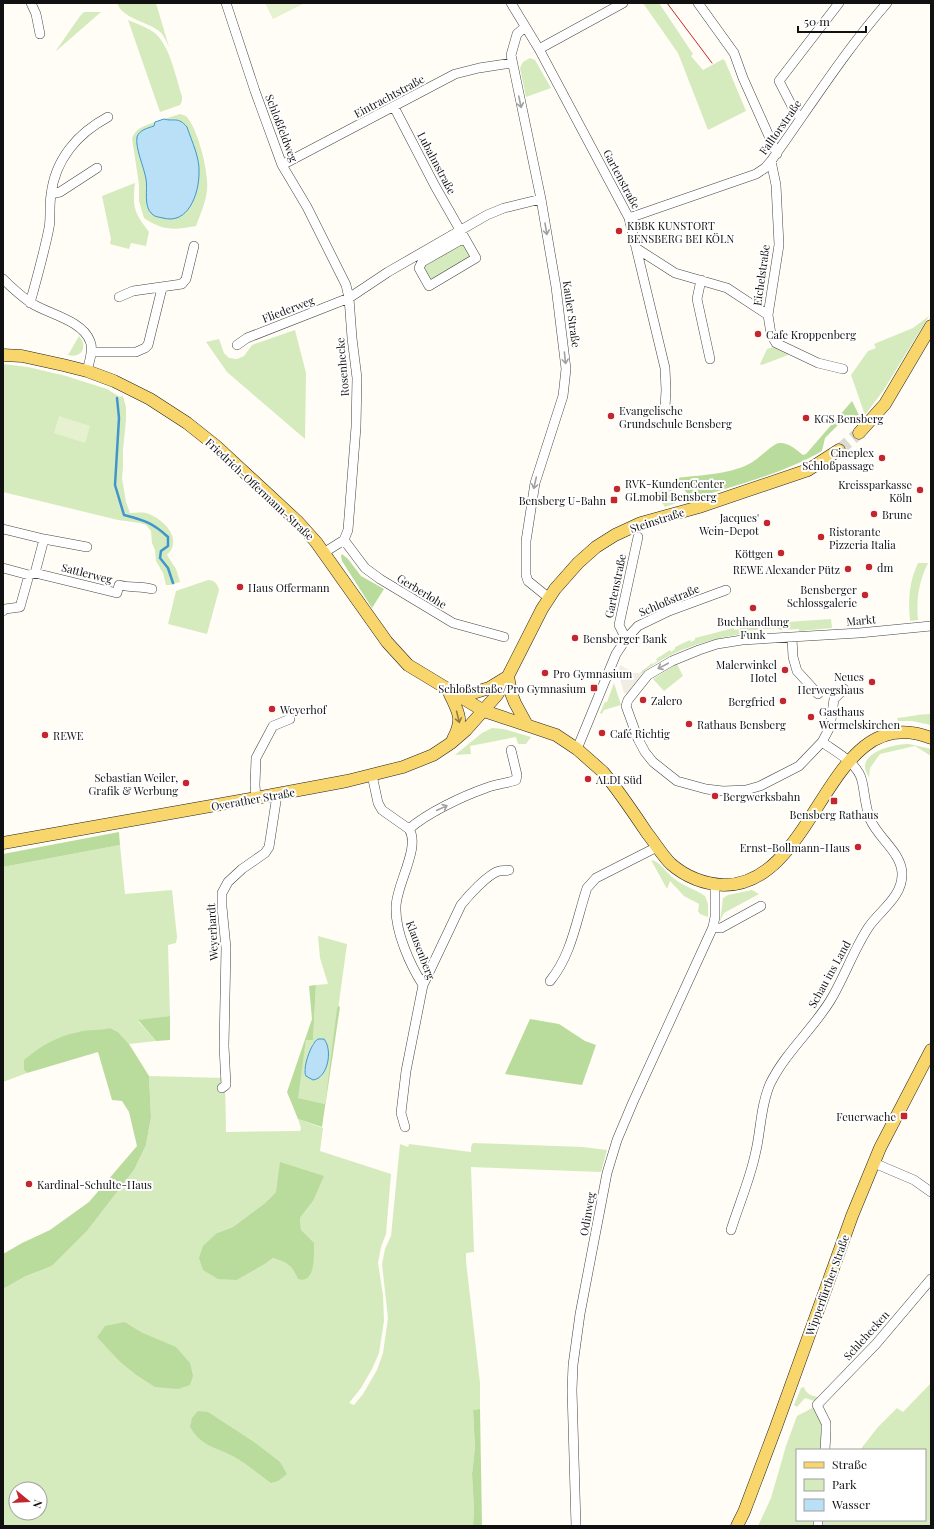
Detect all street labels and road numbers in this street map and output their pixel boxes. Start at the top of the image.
street label: Eintrachtstraße [351,71,427,121]
street label: Schloßfeldweg [262,92,302,164]
street label: Falltorstraße [756,96,805,157]
street label: Lubahnstraße [414,129,460,197]
street label: Gartenstraße [600,147,644,212]
street label: Eichelstraße [749,243,773,307]
street label: Kauler Straße [560,280,584,349]
street label: Fliederweg [260,292,316,326]
street label: Rosenhecke [332,337,352,397]
street label: Friedrich-Offermann-Straße [203,435,318,544]
street label: Steinstraße [628,504,687,536]
street label: Gartenstraße [601,552,629,619]
street label: Sattlerweg [60,559,114,587]
street label: Gerberlohe [394,570,450,612]
street label: Schloßstraße [636,580,702,619]
street label: Markt [846,611,877,629]
street label: Overather Straße [210,784,297,814]
street label: Weyerhardt [203,903,221,962]
street label: Klausenberg [403,918,439,982]
street label: Schau ins Land [804,937,854,1010]
street label: Odinweg [576,1191,598,1237]
street label: Wipperfürther Straße [801,1232,852,1339]
street label: Schlehecken [840,1307,892,1363]

